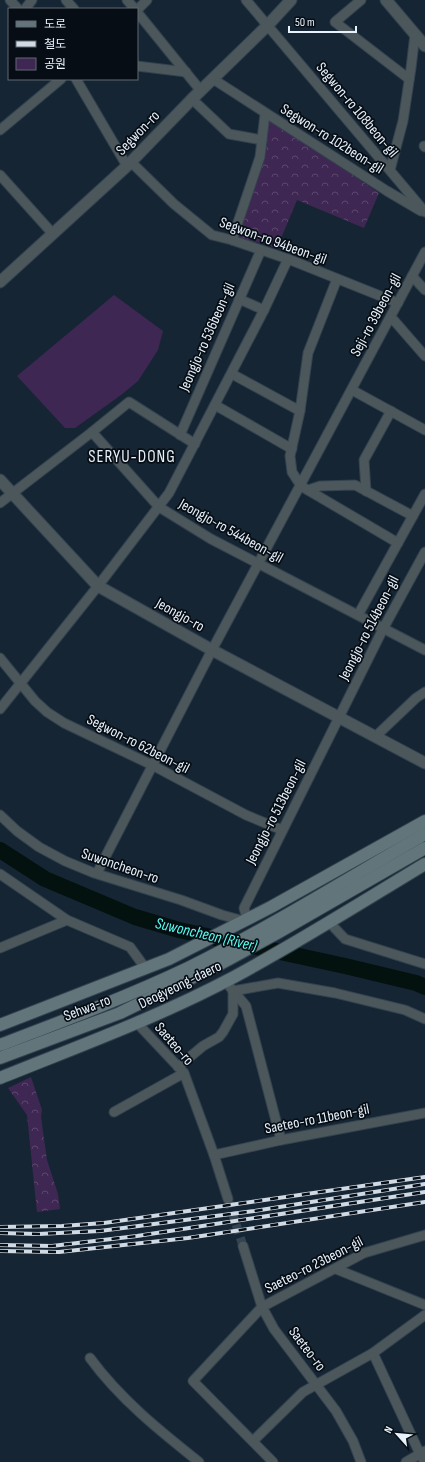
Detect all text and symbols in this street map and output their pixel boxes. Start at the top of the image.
legend [8,8,138,80]
scale bar [289,8,356,34]
text: 50 m [295,15,315,30]
text: 도로 [44,17,66,32]
text: 철도 [44,37,66,52]
text: 공원 [44,57,66,72]
street label: Segwon-ro 108beon-gil [312,59,402,161]
street label: Segwon-ro 102beon-gil [277,100,387,178]
street label: Segwon-ro [112,107,164,159]
street label: Segwon-ro 94beon-gil [217,213,329,269]
street label: Seji-ro 39beon-gil [346,270,406,360]
street label: Jeongjo-ro 536beon-gil [174,280,239,395]
district label: SERYU-DONG [88,447,176,467]
street label: Jeongjo-ro 544beon-gil [175,494,286,567]
street label: Jeongjo-ro 514beon-gil [334,572,404,684]
street label: Jeongjo-ro [151,593,208,636]
street label: Segwon-ro 62beon-gil [83,710,193,778]
street label: Jeongjo-ro 513beon-gil [241,756,311,868]
street label: Suwoncheon-ro [79,844,161,888]
water label: Suwoncheon (River) [153,914,259,956]
street label: Deogyeong-daero [135,957,225,1013]
street label: Sehwa-ro [61,990,113,1026]
street label: Saeteo-ro [150,1019,198,1069]
street label: Saeteo-ro 11beon-gil [263,1100,371,1138]
street label: Saeteo-ro 23beon-gil [262,1232,366,1298]
street label: Saeteo-ro [284,1323,330,1375]
north arrow [377,1414,417,1454]
text: N [381,1424,396,1435]

